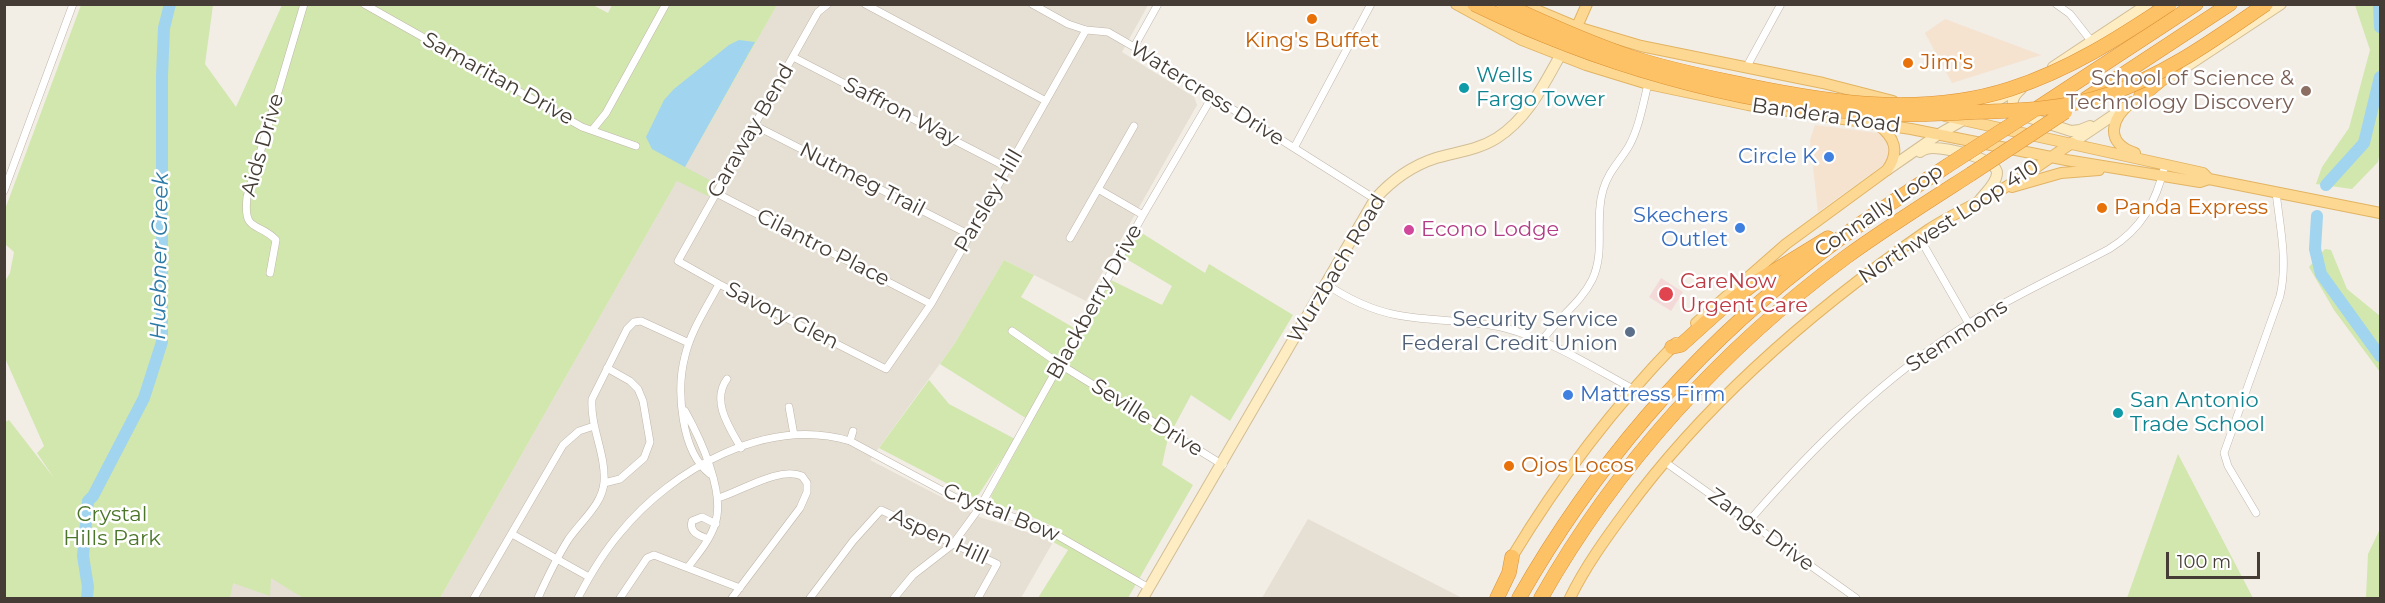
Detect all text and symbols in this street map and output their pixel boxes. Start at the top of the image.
marker: King's Buffet [1305,12,1319,26]
street label: Samaritan Drive [418,27,578,131]
place label: King's Buffet [1245,28,1379,54]
street label: Watercress Drive [1125,36,1289,152]
place label: Jim's [1920,50,1973,76]
marker: Jim's [1901,56,1915,70]
street label: Caraway Bend [702,59,800,203]
place label: Wells Fargo Tower [1476,63,1605,113]
place label: School of Science & Technology Discovery [2066,66,2294,116]
street label: Saffron Way [839,72,963,152]
marker: Wells Fargo Tower [1457,81,1471,95]
marker: School of Science & Technology Discovery [2299,84,2313,98]
street label: Aids Drive [236,91,290,199]
street label: Bandera Road [1750,93,1902,139]
street label: Nutmeg Trail [795,138,929,222]
place label: Circle K [1738,144,1817,170]
street label: Parsley Hill [949,145,1029,257]
marker: Circle K [1822,150,1836,164]
street label: Northwest Loop 410 [1854,154,2044,290]
street label: Connally Loop [1810,159,1948,263]
water label: Huebner Creek [145,172,175,340]
street label: Wurzbach Road [1283,190,1391,348]
place label: Panda Express [2114,195,2268,221]
marker: Panda Express [2095,201,2109,215]
place label: Skechers Outlet [1633,203,1728,253]
street label: Cilantro Place [752,204,894,292]
place label: Econo Lodge [1421,217,1559,243]
street label: Blackberry Drive [1042,220,1148,384]
marker: Skechers Outlet [1733,221,1747,235]
marker: Econo Lodge [1402,223,1416,237]
place label: CareNow Urgent Care [1680,269,1808,319]
street label: Savory Glen [721,277,843,355]
marker: CareNow Urgent Care [1657,285,1675,303]
street label: Stemmons [1902,294,2012,378]
place label: Security Service Federal Credit Union [1401,307,1618,357]
marker: Security Service Federal Credit Union [1623,325,1637,339]
street label: Seville Drive [1087,374,1207,462]
place label: Mattress Firm [1580,382,1726,408]
marker: Mattress Firm [1561,388,1575,402]
place label: San Antonio Trade School [2130,388,2265,438]
marker: San Antonio Trade School [2111,406,2125,420]
place label: Ojos Locos [1521,453,1634,479]
marker: Ojos Locos [1502,459,1516,473]
street label: Crystal Bow [939,478,1063,548]
street label: Zangs Drive [1703,483,1819,577]
park label: Crystal Hills Park [63,502,161,552]
street label: Aspen Hill [886,503,992,571]
scale bar [2169,540,2264,578]
text: 100 m [2177,551,2231,573]

